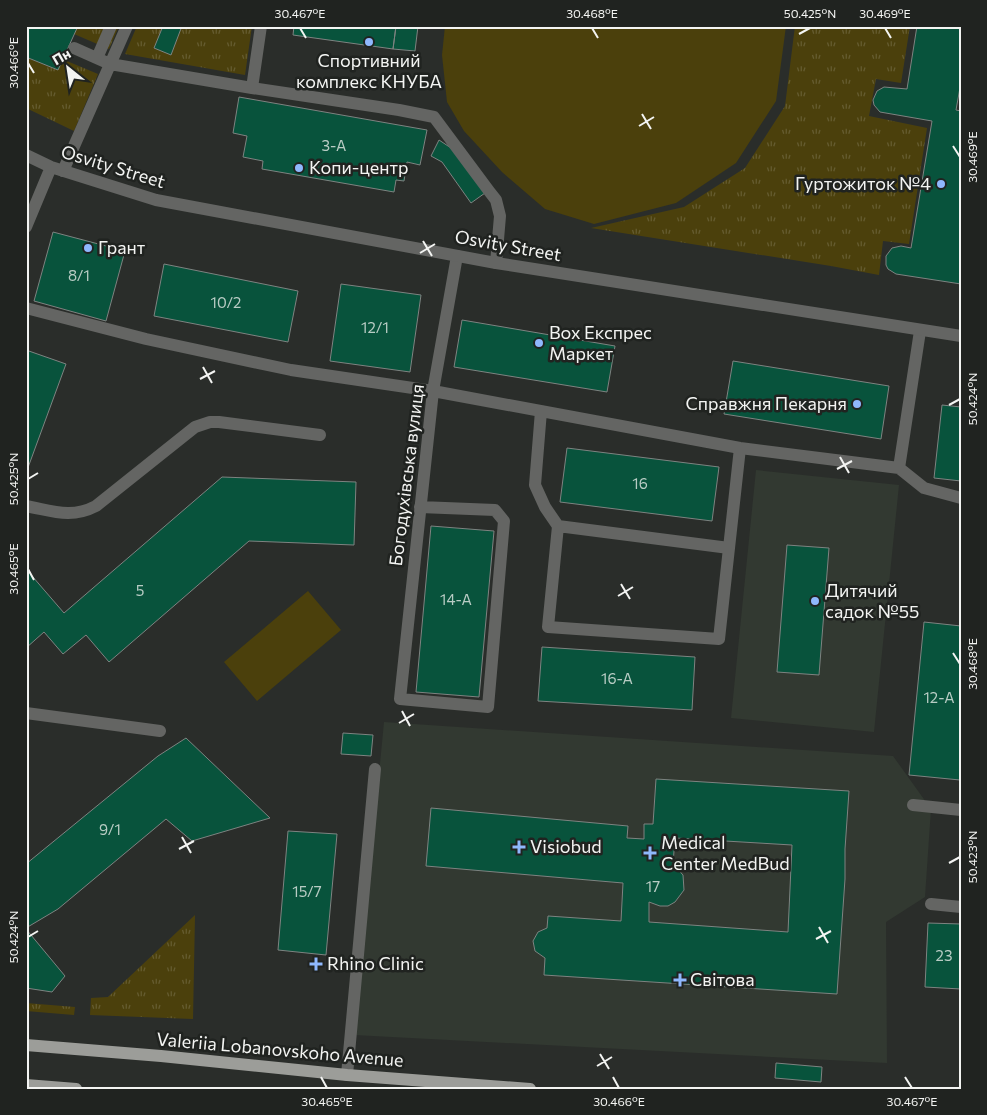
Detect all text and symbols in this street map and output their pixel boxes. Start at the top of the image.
text: 30.467°E [275,6,325,20]
text: 30.468°E [566,6,618,20]
text: 50.425°N [784,6,836,20]
text: 30.469°E [859,6,911,20]
marker: Спортивний комплекс КНУБА [363,36,375,48]
text: 30.466°E [6,37,20,89]
north arrow [42,42,92,92]
text: Пн [49,44,74,68]
place label: Спортивний комплекс КНУБА [296,49,442,92]
text: 30.469°E [965,131,979,183]
house number: 3-А [322,136,346,154]
street label: Osvity Street [59,140,168,192]
place label: Копи-центр [309,156,409,178]
marker: Копи-центр [293,162,305,174]
place label: Гуртожиток №4 [795,172,931,194]
marker: Гуртожиток №4 [935,178,947,190]
street label: Osvity Street [453,225,563,265]
place label: Грант [98,236,146,258]
marker: Грант [82,242,94,254]
house number: 8/1 [68,266,90,284]
house number: 10/2 [211,293,241,311]
house number: 12/1 [361,318,389,336]
place label: Box Експрес Маркет [549,321,652,364]
marker: Box Експрес Маркет [533,337,545,349]
text: 50.424°N [965,373,979,425]
street label: Богодухівська вулиця [384,383,428,567]
place label: Справжня Пекарня [685,392,847,414]
marker: Справжня Пекарня [851,398,863,410]
text: 50.425°N [6,453,20,505]
house number: 16 [632,474,648,492]
text: 30.465°E [6,543,20,595]
place label: Дитячий садок №55 [825,579,919,622]
house number: 5 [136,581,144,599]
house number: 14-А [440,590,472,608]
marker: Дитячий садок №55 [809,595,821,607]
text: 30.468°E [965,638,979,690]
house number: 16-А [601,669,633,687]
house number: 12-А [923,688,955,706]
house number: 9/1 [99,820,121,838]
place label: Medical Center MedBud [661,831,790,874]
text: 50.423°N [965,831,979,883]
place label: Visiobud [530,835,602,857]
marker: Visiobud [512,840,526,854]
marker: Medical Center MedBud [643,846,657,860]
house number: 17 [646,877,660,895]
house number: 15/7 [292,882,322,900]
text: 50.424°N [6,911,20,963]
house number: 23 [936,946,952,964]
place label: Rhino Clinic [327,952,424,974]
marker: Rhino Clinic [309,957,323,971]
place label: Світова [690,968,754,990]
marker: Світова [674,974,686,986]
street label: Valeriia Lobanovskoho Avenue [156,1027,405,1071]
text: 30.465°E [301,1094,353,1108]
text: 30.466°E [593,1094,645,1108]
text: 30.467°E [887,1094,937,1108]

